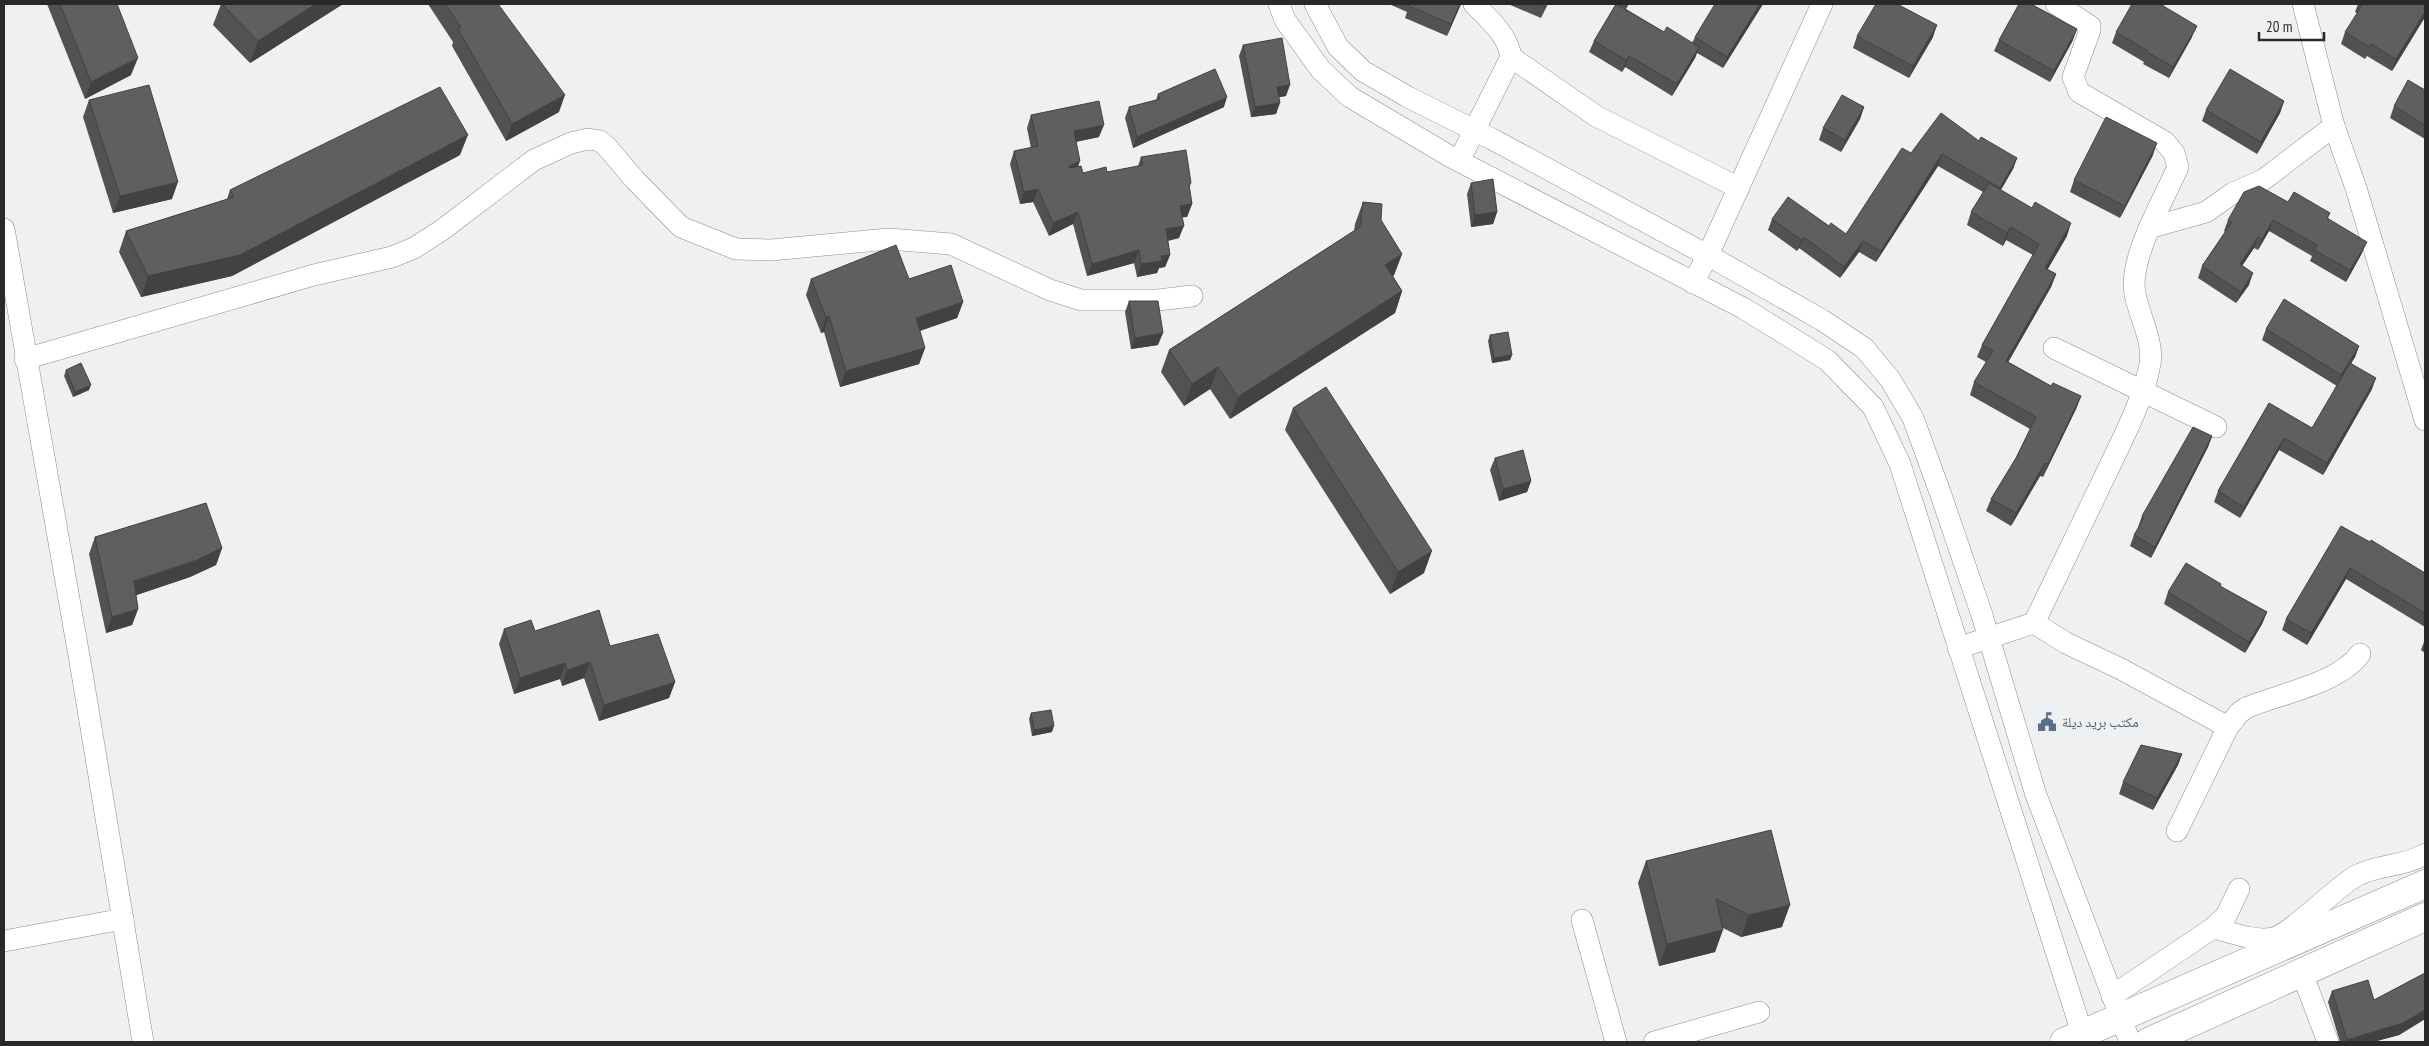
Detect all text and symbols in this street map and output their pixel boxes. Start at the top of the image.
scale bar [2259,10,2324,42]
text: 20 m [2266,17,2292,36]
public building icon: مكتب بريد ديلة [2036,711,2058,733]
place label: مكتب بريد ديلة [2062,713,2139,731]

